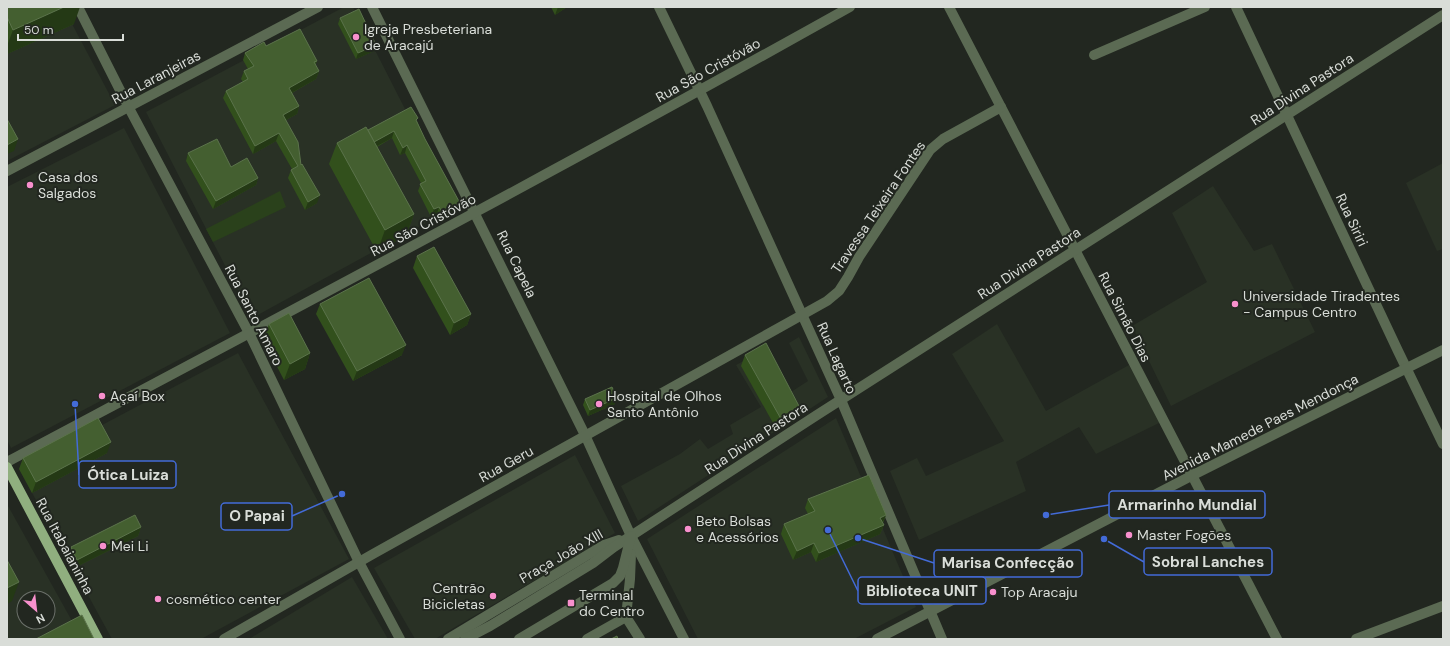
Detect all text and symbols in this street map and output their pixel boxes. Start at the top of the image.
scale bar [18,16,123,42]
place label: Igreja Presbeteriana de Aracajú [364,20,492,54]
text: 50 m [24,22,53,38]
marker: Igreja Presbeteriana de Aracajú [351,32,361,42]
street label: Rua São Cristóvão [652,34,764,106]
street label: Rua Laranjeiras [108,46,204,108]
street label: Rua Divina Pastora [1247,49,1357,129]
street label: Travessa Teixeira Fontes [827,137,929,277]
place label: Casa dos Salgados [38,168,98,202]
marker: Casa dos Salgados [25,180,35,190]
street label: Rua São Cristóvão [367,190,479,260]
street label: Rua Siriri [1332,191,1372,249]
street label: Rua Divina Pastora [974,223,1084,303]
street label: Rua Capela [493,227,541,301]
street label: Rua Santo Amaro [221,261,287,369]
street label: Rua Simão Dias [1095,269,1155,365]
place label: Universidade Tiradentes - Campus Centro [1243,287,1400,321]
marker: Universidade Tiradentes - Campus Centro [1230,299,1240,309]
street label: Rua Lagarto [813,319,861,397]
street label: Avenida Mamede Paes Mendonça [1159,370,1361,484]
place label: Açaí Box [110,387,165,405]
place label: Hospital de Olhos Santo Antônio [607,387,722,421]
marker: Açaí Box [97,391,107,401]
street label: Rua Divina Pastora [701,398,811,478]
marker: Hospital de Olhos Santo Antônio [594,399,604,409]
street label: Rua Geru [476,442,536,486]
callout: Ótica Luiza [79,461,176,488]
text: Ótica Luiza [87,465,169,485]
callout: Armarinho Mundial [1109,491,1265,518]
street label: Rua Itabaianinha [32,495,98,597]
text: Armarinho Mundial [1117,495,1257,515]
callout: O Papai [221,503,292,530]
text: O Papai [229,506,285,526]
place label: Beto Bolsas e Acessórios [696,512,779,546]
marker: Beto Bolsas e Acessórios [683,524,693,534]
street label: Praça João XIII [516,525,606,587]
place label: Master Fogões [1137,526,1231,544]
marker: Master Fogões [1124,530,1134,540]
place label: Mei Li [111,537,149,555]
marker: Mei Li [98,541,108,551]
callout: Sobral Lanches [1144,548,1272,575]
callout: Marisa Confecção [934,550,1082,577]
text: Sobral Lanches [1152,552,1264,572]
text: Marisa Confecção [942,553,1074,573]
callout: Biblioteca UNIT [858,577,986,604]
place label: Centrão Bicicletas [423,579,485,613]
text: Biblioteca UNIT [866,581,978,601]
place label: Top Aracaju [1001,583,1078,601]
place label: Terminal do Centro [579,586,645,620]
marker: Top Aracaju [988,587,998,597]
north arrow [16,590,56,630]
place label: cosmético center [166,590,281,608]
marker: Centrão Bicicletas [488,591,498,601]
marker: cosmético center [153,594,163,604]
marker: Terminal do Centro [566,598,576,608]
text: N [34,611,48,627]

